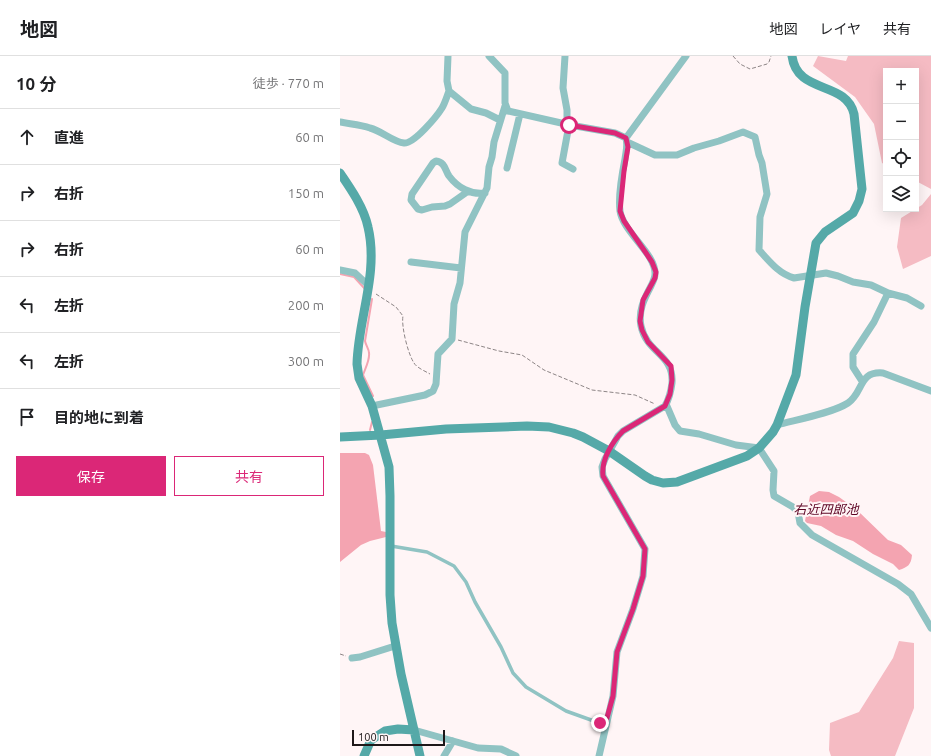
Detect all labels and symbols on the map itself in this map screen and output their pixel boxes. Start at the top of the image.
route start [560,116,578,134]
water label: 右近四郎池 [793,502,860,516]
route end [591,714,609,732]
scale bar [352,728,445,747]

